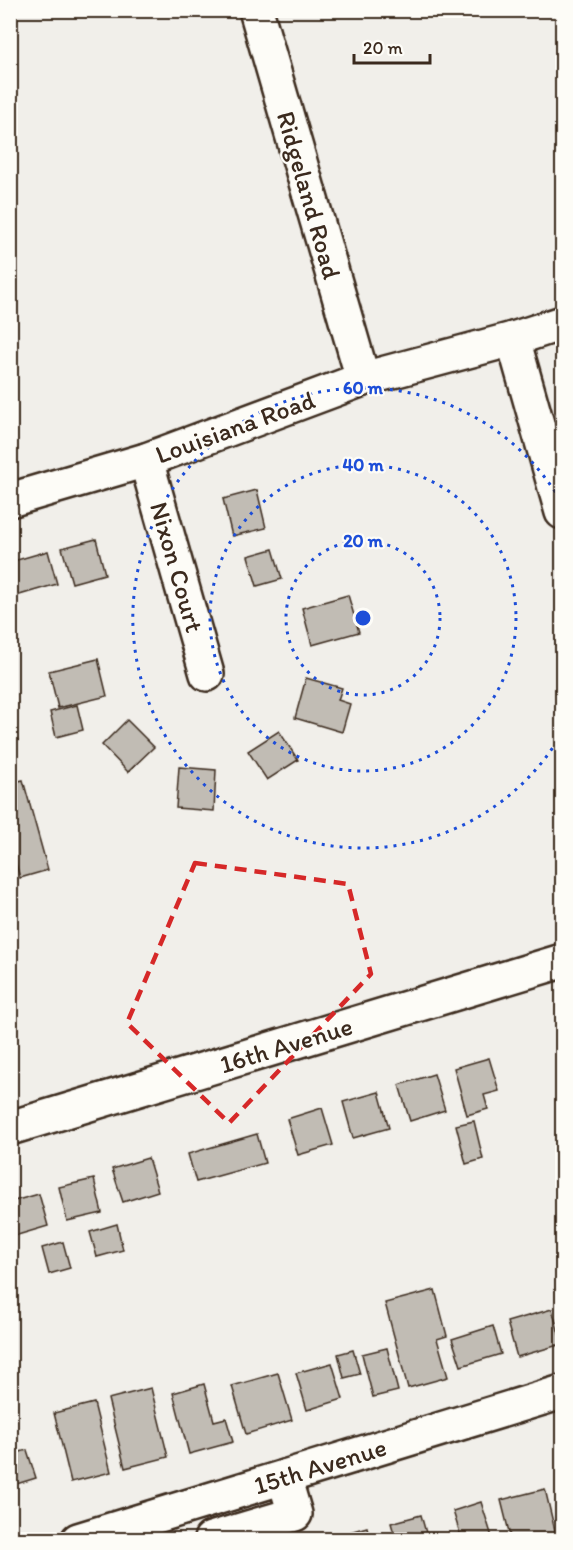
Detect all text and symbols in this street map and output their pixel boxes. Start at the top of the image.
scale bar [354,27,430,65]
text: 20 m [363,37,403,59]
street label: Ridgeland Road [270,107,348,283]
text: 60 m [343,377,384,399]
street label: Louisiana Road [151,383,319,471]
text: 40 m [342,454,384,476]
street label: Nixon Court [143,498,211,636]
text: 20 m [343,530,384,552]
centre of rings [353,608,373,628]
street label: 16th Avenue [216,1010,356,1080]
street label: 15th Avenue [250,1431,390,1501]

